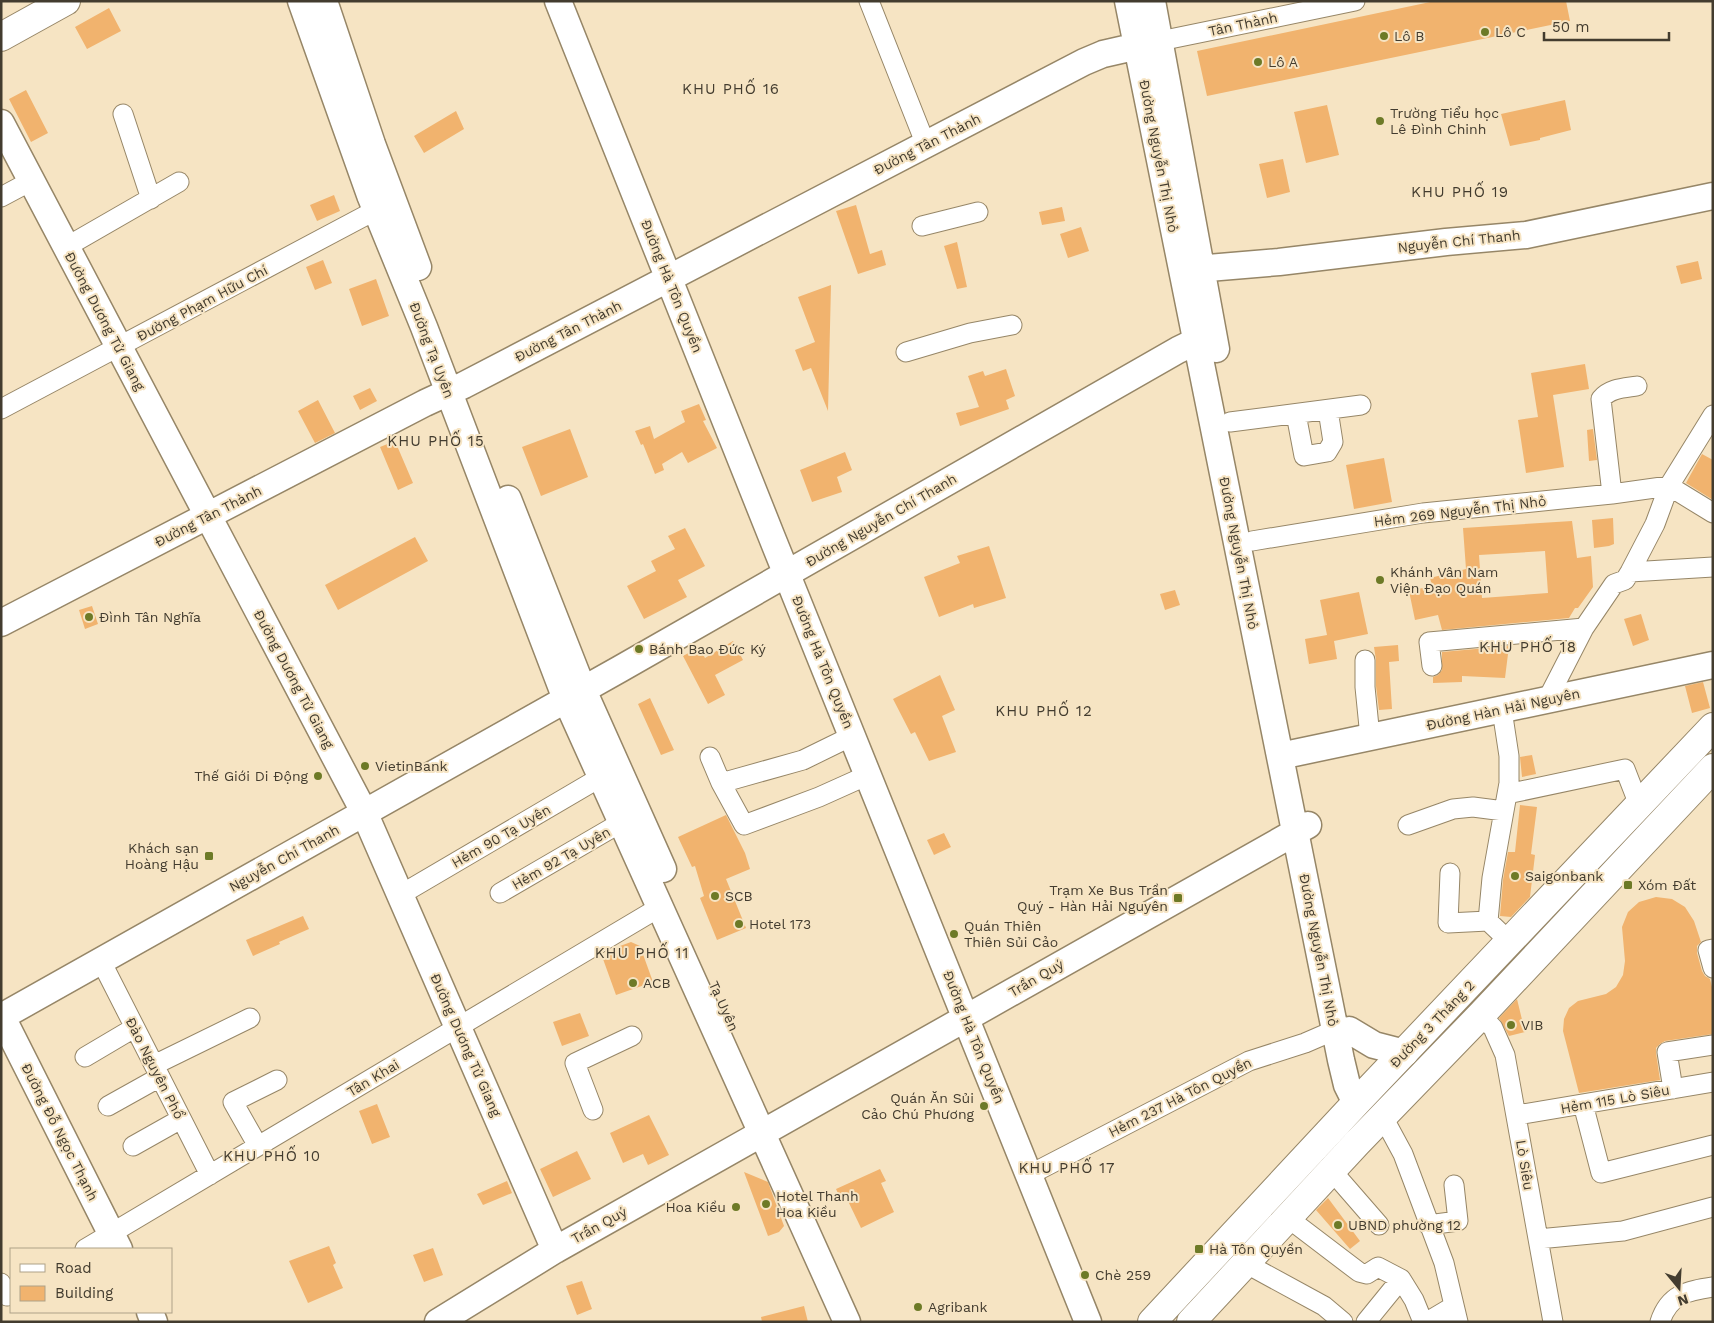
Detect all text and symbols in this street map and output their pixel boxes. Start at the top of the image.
street label: Tân Thành [1207,9,1279,39]
scale bar [1544,10,1669,42]
text: 50 m [1552,18,1589,36]
place label: Lô C [1495,24,1526,40]
marker: Lô C [1479,26,1491,38]
place label: Lô B [1394,28,1424,44]
marker: Lô B [1378,30,1390,42]
place label: Lô A [1268,54,1298,70]
marker: Lô A [1252,56,1264,68]
district label: KHU PHỐ 16 [682,78,780,98]
street label: Đường Nguyễn Thị Nhỏ [1136,78,1182,234]
place label: Trường Tiểu học Lê Đình Chinh [1390,105,1499,137]
street label: Đường Tân Thành [871,110,983,178]
marker: Trường Tiểu học Lê Đình Chinh [1374,115,1386,127]
district label: KHU PHỐ 19 [1411,181,1509,201]
street label: Đường Hà Tôn Quyền [638,217,706,355]
street label: Nguyễn Chí Thanh [1397,227,1521,255]
street label: Đường Dương Tử Giang [62,249,149,394]
street label: Đường Phạm Hữu Chí [134,262,270,344]
street label: Đường Tân Thành [512,297,624,365]
street label: Đường Tạ Uyên [406,300,458,400]
district label: KHU PHỐ 15 [387,430,485,450]
street label: Đường Nguyễn Chí Thanh [803,470,959,570]
street label: Đường Nguyễn Thị Nhỏ [1216,475,1262,631]
street label: Đường Tân Thành [152,482,264,550]
street label: Hẻm 269 Nguyễn Thị Nhỏ [1373,492,1547,530]
place label: Khánh Vân Nam Viện Đạo Quán [1390,564,1498,596]
marker: Khánh Vân Nam Viện Đạo Quán [1374,574,1386,586]
street label: Đường Hà Tôn Quyền [789,593,857,731]
street label: Đường Dương Tử Giang [251,607,338,752]
place label: Đình Tân Nghĩa [99,609,201,625]
marker: Đình Tân Nghĩa [83,611,95,623]
district label: KHU PHỐ 18 [1479,636,1577,656]
place label: Bánh Bao Đức Ký [649,641,767,657]
marker: Bánh Bao Đức Ký [633,643,645,655]
street label: Đường Hàn Hải Nguyên [1425,685,1581,733]
district label: KHU PHỐ 12 [995,700,1093,720]
place label: VietinBank [375,758,448,774]
marker: VietinBank [359,760,371,772]
place label: Thế Giới Di Động [194,768,309,784]
marker: Thế Giới Di Động [312,770,324,782]
street label: Hẻm 90 Tạ Uyên [449,801,553,871]
street label: Nguyễn Chí Thanh [226,821,342,895]
street label: Hẻm 92 Tạ Uyên [509,823,613,893]
place label: Khách sạn Hoàng Hậu [125,840,199,872]
marker: Khách sạn Hoàng Hậu [203,850,215,862]
place label: Saigonbank [1525,868,1603,884]
marker: Saigonbank [1509,870,1521,882]
street label: Đường Nguyễn Thị Nhỏ [1296,872,1342,1028]
place label: Xóm Đất [1638,877,1696,893]
marker: Xóm Đất [1622,879,1634,891]
place label: Trạm Xe Bus Trần Quý - Hàn Hải Nguyên [1017,882,1168,914]
place label: SCB [725,888,753,904]
marker: SCB [709,890,721,902]
marker: Trạm Xe Bus Trần Quý - Hàn Hải Nguyên [1172,892,1184,904]
place label: Hotel 173 [749,916,811,932]
marker: Hotel 173 [733,918,745,930]
place label: Quán Thiên Thiên Sủi Cảo [964,918,1058,950]
marker: Quán Thiên Thiên Sủi Cảo [948,928,960,940]
district label: KHU PHỐ 11 [595,942,689,962]
street label: Trần Quý [1006,956,1067,1000]
street label: Đường Hà Tôn Quyền [940,968,1008,1106]
street label: Đường Dương Tử Giang [427,971,505,1119]
place label: ACB [643,975,671,991]
marker: ACB [627,977,639,989]
street label: Đường 3 Tháng 2 [1386,977,1478,1071]
street label: Tạ Uyên [706,978,742,1034]
street label: Đào Nguyên Phổ [122,1014,188,1122]
place label: VIB [1521,1017,1543,1033]
marker: VIB [1505,1019,1517,1031]
street label: Hẻm 237 Hà Tôn Quyền [1106,1054,1254,1140]
street label: Tân Khai [344,1056,402,1100]
street label: Đường Đỗ Ngọc Thạnh [18,1061,102,1203]
street label: Hẻm 115 Lò Siêu [1559,1082,1671,1116]
place label: Quán Ăn Sủi Cảo Chú Phương [861,1090,975,1122]
marker: Quán Ăn Sủi Cảo Chú Phương [978,1100,990,1112]
street label: Lò Siêu [1513,1139,1537,1191]
district label: KHU PHỐ 10 [223,1145,321,1165]
district label: KHU PHỐ 17 [1018,1157,1116,1177]
place label: Hotel Thanh Hoa Kiều [776,1188,859,1220]
marker: Hotel Thanh Hoa Kiều [760,1198,772,1210]
place label: Hoa Kiều [665,1199,726,1215]
marker: Hoa Kiều [730,1201,742,1213]
street label: Trần Quý [569,1203,630,1247]
place label: UBND phường 12 [1348,1217,1461,1233]
marker: UBND phường 12 [1332,1219,1344,1231]
place label: Hà Tôn Quyền [1209,1241,1303,1257]
marker: Hà Tôn Quyền [1193,1243,1205,1255]
legend [10,1248,172,1313]
text: Road [55,1259,92,1277]
north arrow [1654,1263,1704,1313]
place label: Chè 259 [1095,1267,1151,1283]
marker: Chè 259 [1079,1269,1091,1281]
text: Building [55,1284,113,1302]
text: N [1676,1291,1690,1310]
place label: Agribank [928,1299,987,1315]
marker: Agribank [912,1301,924,1313]

